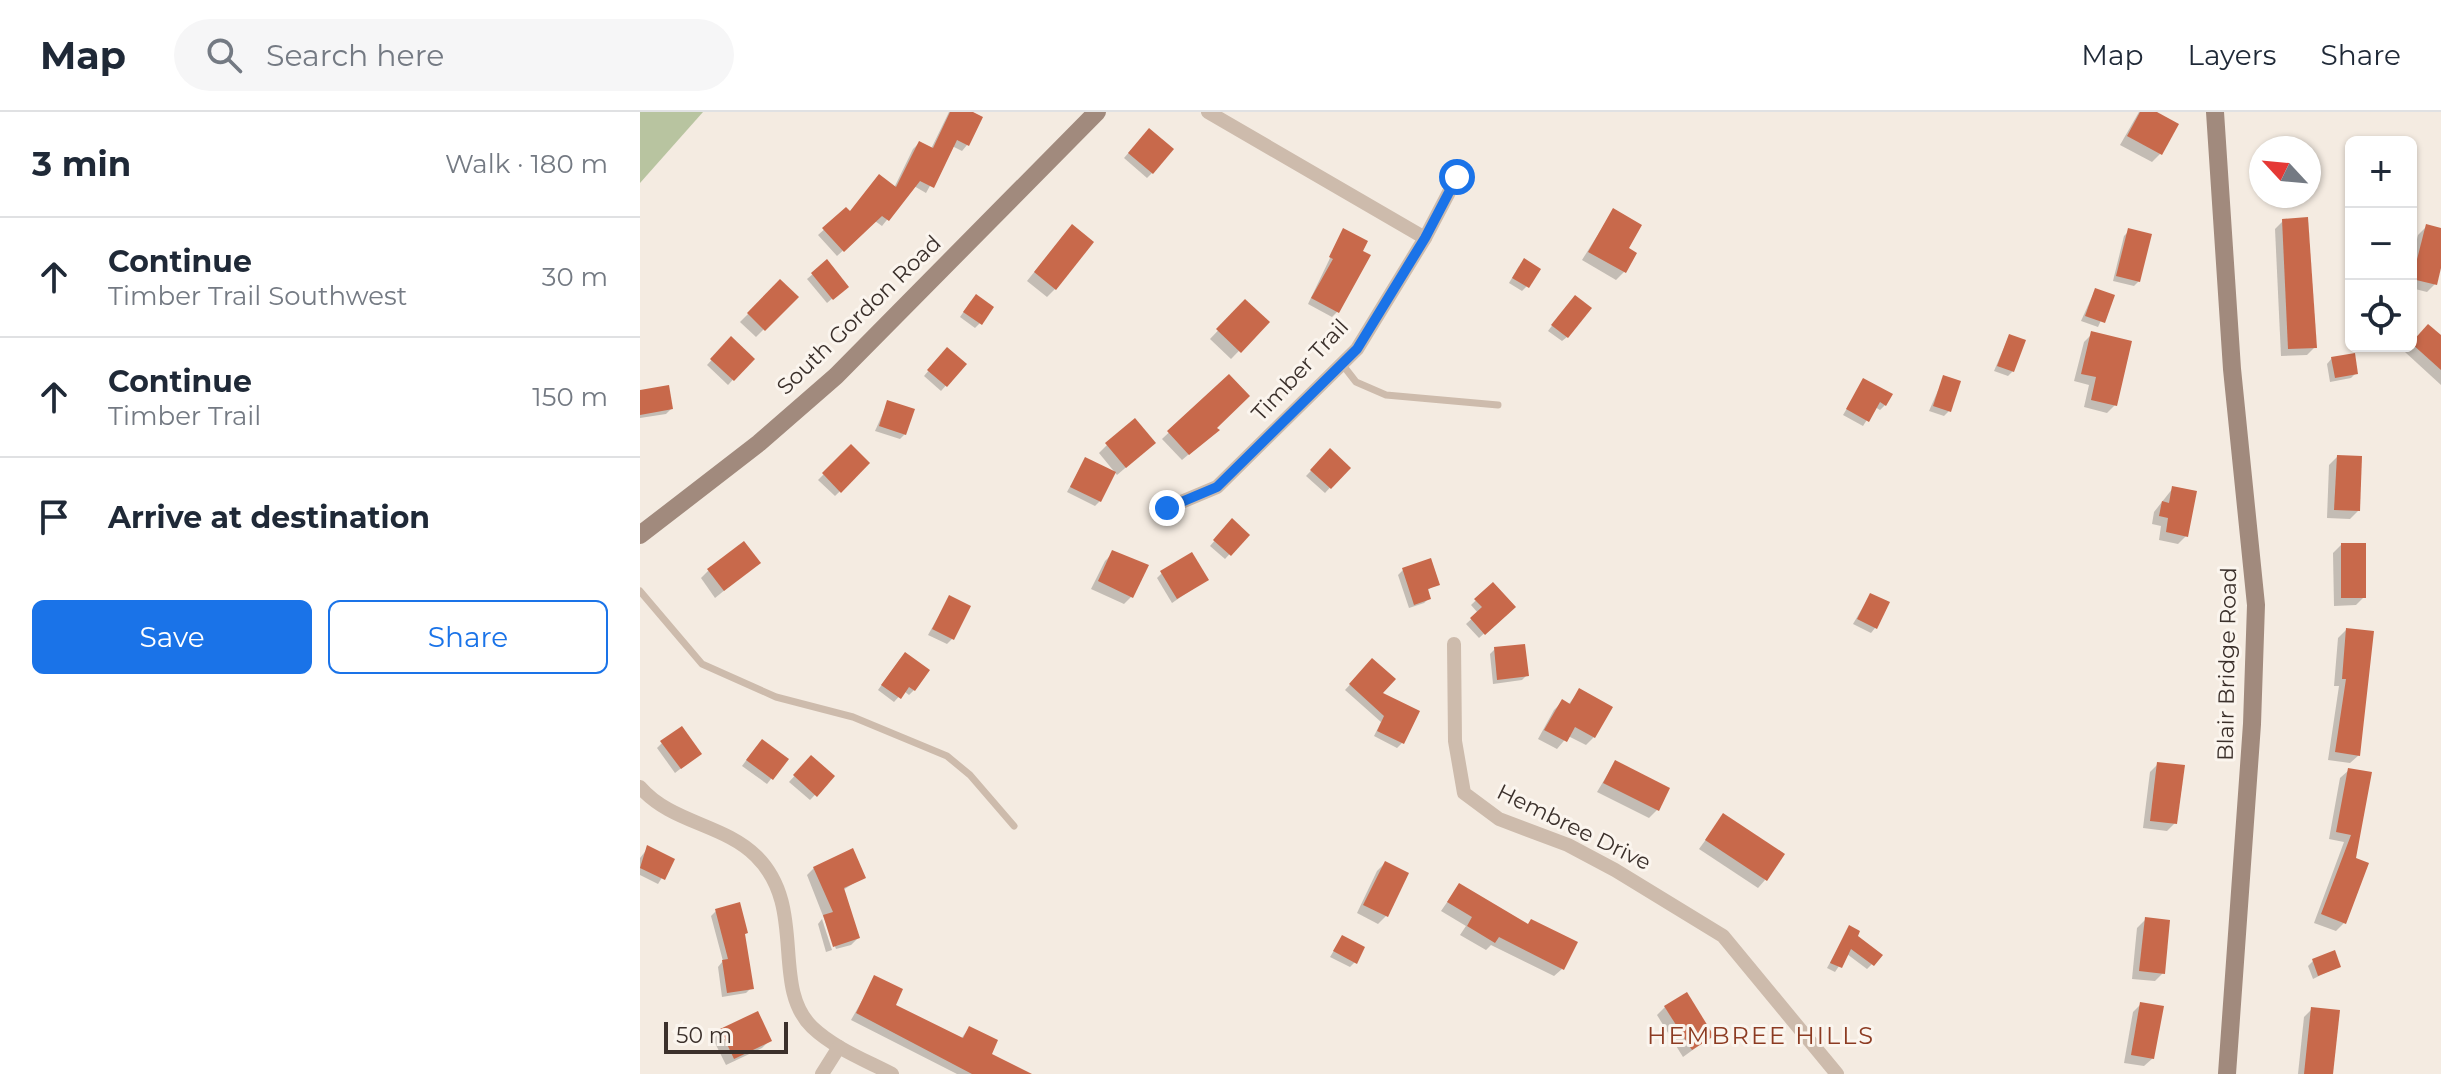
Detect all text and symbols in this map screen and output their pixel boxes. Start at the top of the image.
search box [174,19,734,91]
text: Map [40,32,126,79]
icon: search [202,33,246,77]
text: Search here [266,37,444,74]
text: Map [2081,38,2144,72]
text: Layers [2188,38,2277,72]
text: Share [2321,38,2401,72]
north arrow [2249,136,2321,208]
map controls [2345,136,2417,352]
button: + [2345,136,2417,208]
text: 3 min [32,143,131,185]
text: Walk · 180 m [445,148,608,180]
route start [1439,159,1475,195]
button: − [2345,208,2417,280]
street label: South Gordon Road [771,230,947,400]
text: Continue [108,243,252,280]
icon: ahead [32,255,76,299]
text: 30 m [542,261,608,293]
text: Timber Trail Southwest [108,280,407,312]
button: locate [2345,280,2417,352]
street label: Timber Trail [1246,313,1354,427]
text: Continue [108,363,252,400]
icon: ahead [32,375,76,419]
text: 150 m [532,381,608,413]
text: Timber Trail [108,400,261,432]
route end [1149,490,1185,526]
icon: arrive [32,495,76,539]
text: Arrive at destination [108,499,430,536]
street label: Blair Bridge Road [2212,567,2242,761]
button: Save [32,600,312,674]
button: Share [328,600,608,674]
street label: Hembree Drive [1493,778,1655,876]
scale bar [664,1018,788,1054]
district label: HEMBREE HILLS [1647,1021,1875,1050]
text: 50 m [676,1022,732,1049]

